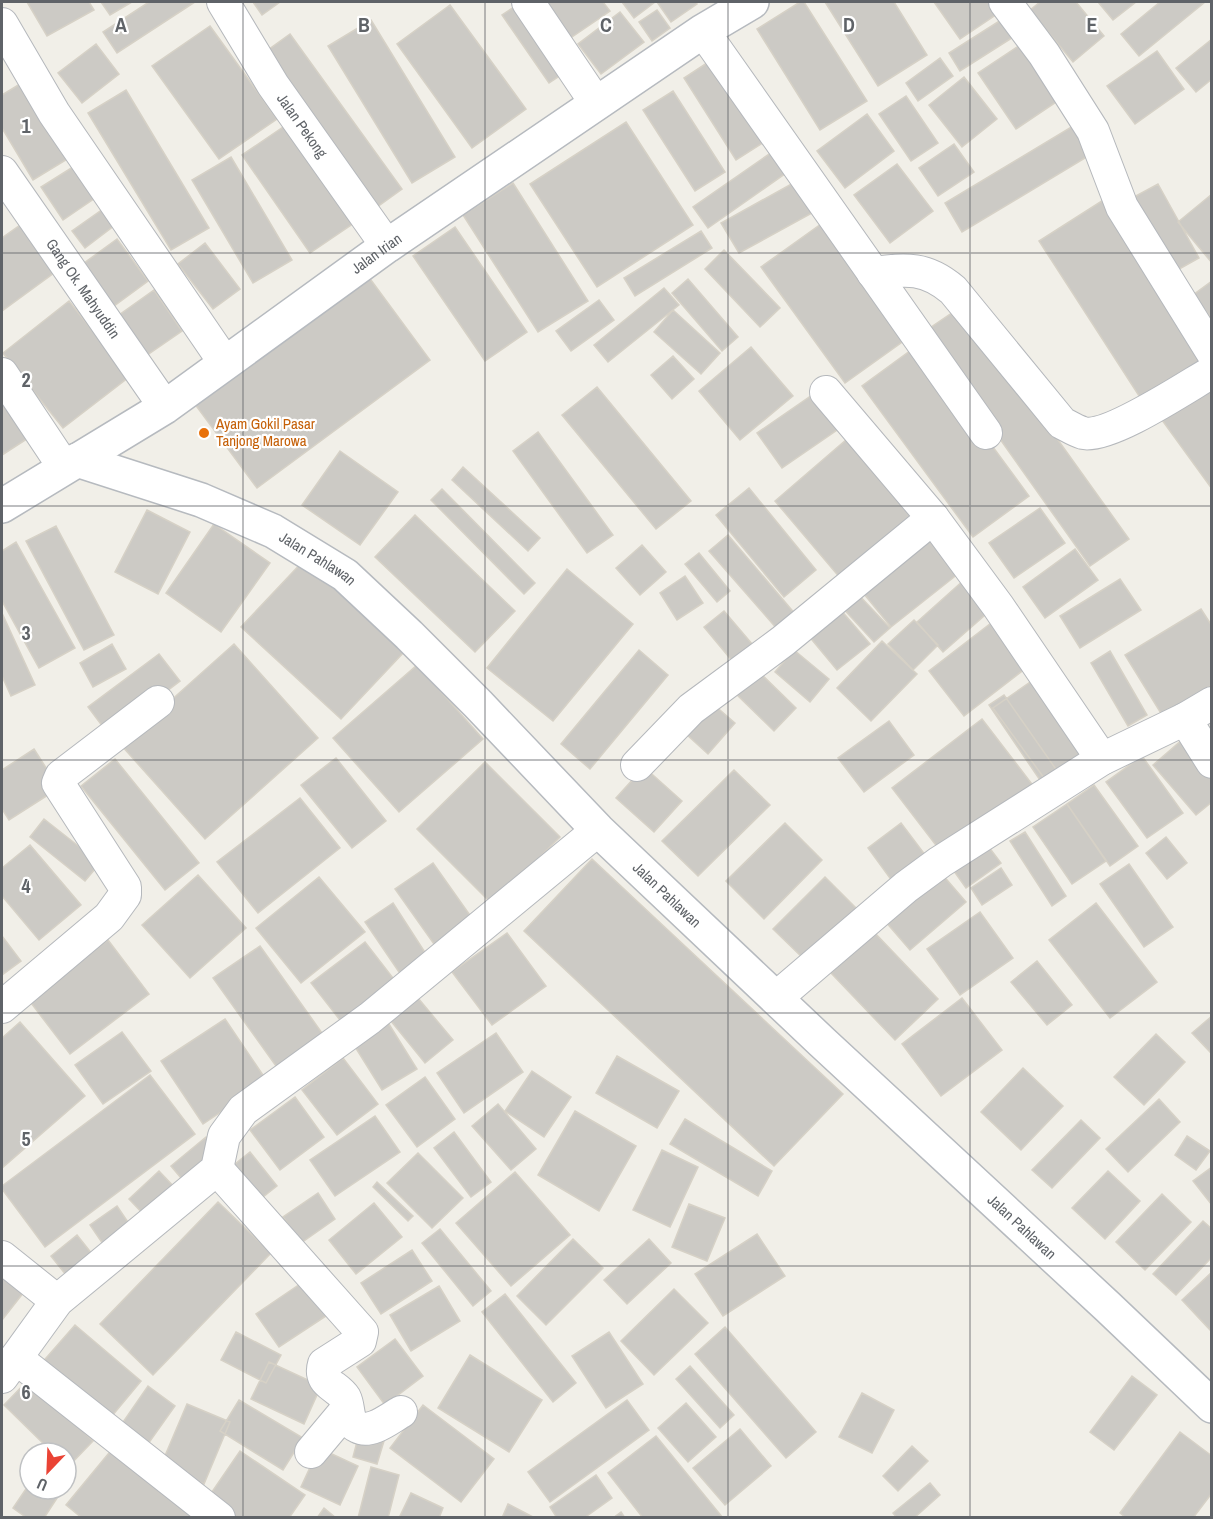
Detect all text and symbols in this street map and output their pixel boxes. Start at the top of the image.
text: A [115,11,127,38]
text: B [358,11,370,38]
text: C [600,11,612,38]
text: D [843,11,855,38]
text: E [1087,11,1098,38]
street label: Jalan Pekong [272,89,333,162]
text: 1 [21,112,31,139]
street label: Jalan Irian [347,228,406,279]
street label: Gang Ok. Mahyuddin [41,234,125,342]
text: 2 [21,366,31,393]
place label: Ayam Gokil Pasar Tanjong Marowa [215,413,315,451]
marker: Ayam Gokil Pasar Tanjong Marowa [197,426,211,440]
street label: Jalan Pahlawan [275,526,361,590]
text: 3 [21,619,31,646]
street label: Jalan Pahlawan [628,857,706,932]
text: 4 [21,872,31,899]
text: 5 [21,1125,31,1152]
street label: Jalan Pahlawan [983,1189,1061,1264]
text: 6 [21,1378,31,1405]
north arrow [18,1441,78,1501]
text: U [33,1473,51,1497]

